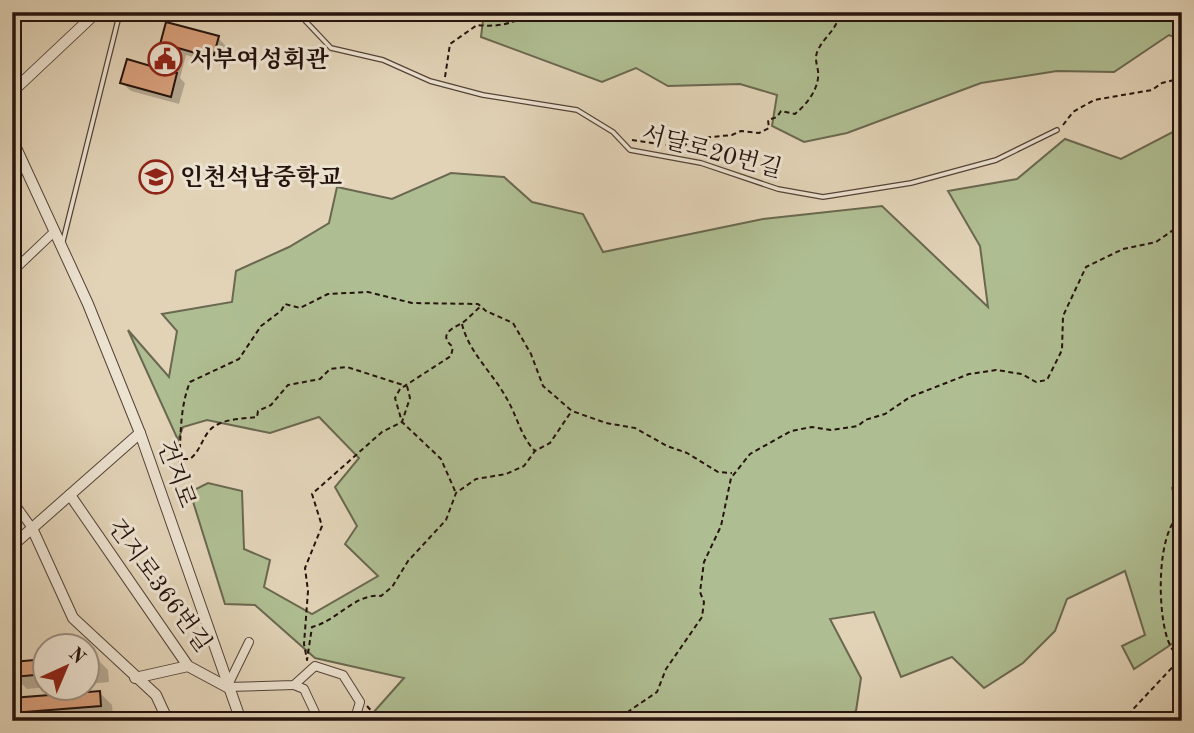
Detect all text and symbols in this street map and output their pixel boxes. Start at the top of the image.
public building icon: 서부여성회관 [146,40,184,78]
place label: 서부여성회관 [190,46,329,73]
street label: 서달로20번길 [639,121,785,183]
school or university icon: 인천석남중학교 [137,158,175,196]
place label: 인천석남중학교 [180,164,342,191]
street label: 건지로 [152,437,200,511]
street label: 건지로366번길 [102,514,216,657]
north arrow [32,632,102,702]
text: N [64,645,88,669]

